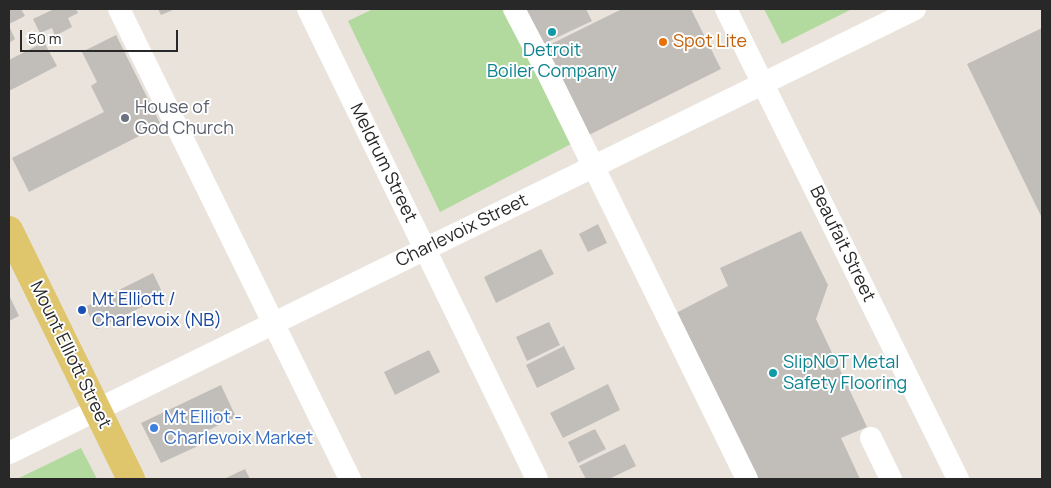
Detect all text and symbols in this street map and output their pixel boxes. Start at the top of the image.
scale bar [22,20,180,52]
marker: Detroit Boiler Company [546,26,558,38]
text: 50 m [28,28,62,49]
place label: Spot Lite [673,31,747,53]
marker: Spot Lite [657,36,669,48]
place label: Detroit Boiler Company [487,40,617,82]
place label: House of God Church [135,97,234,140]
street label: Meldrum Street [345,100,421,226]
marker: House of God Church [119,112,131,124]
street label: Beaufait Street [805,183,879,305]
street label: Charlevoix Street [393,190,531,272]
street label: Mount Elliott Street [25,278,115,432]
place label: Mt Elliott / Charlevoix (NB) [92,289,222,332]
marker: Mt Elliott / Charlevoix (NB) [76,304,88,316]
place label: SlipNOT Metal Safety Flooring [783,352,907,394]
marker: SlipNOT Metal Safety Flooring [767,367,779,379]
place label: Mt Elliot - Charlevoix Market [164,407,313,449]
marker: Mt Elliot - Charlevoix Market [148,422,160,434]

